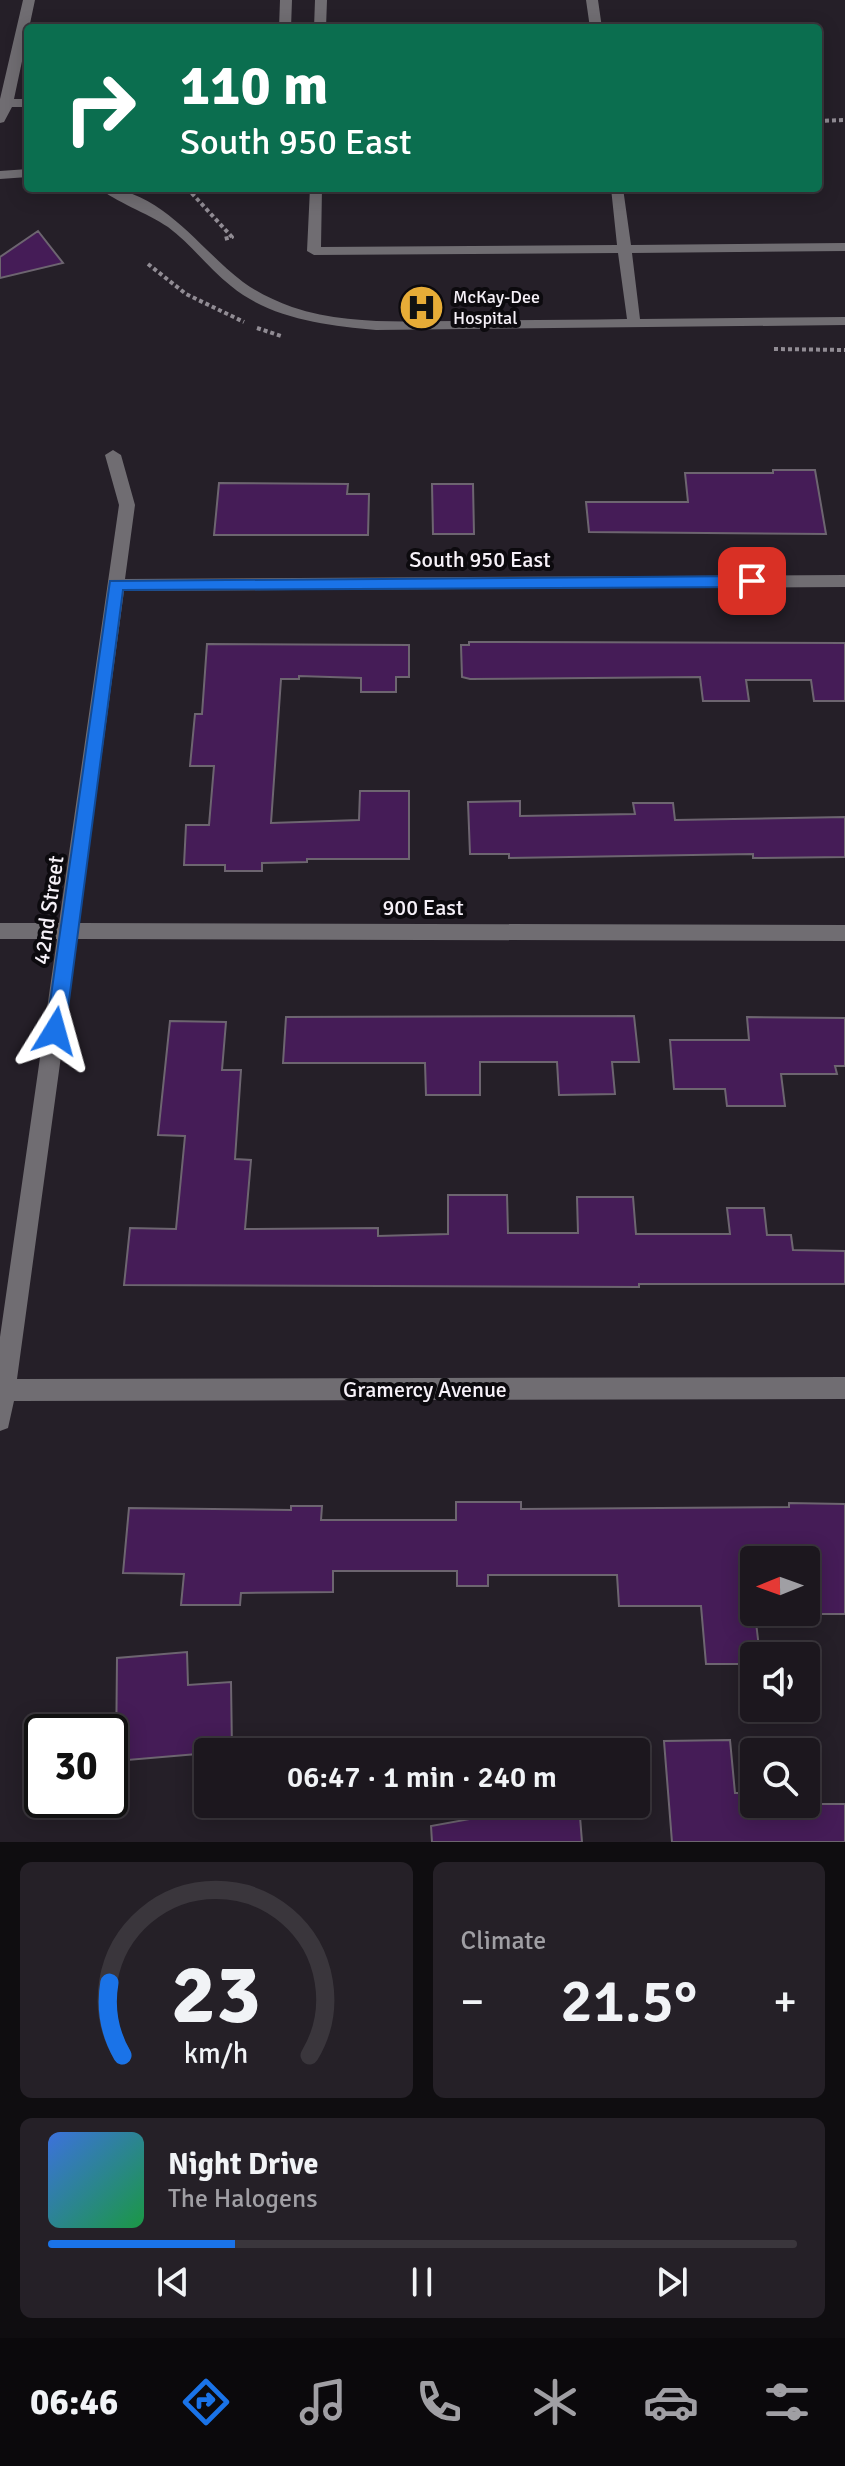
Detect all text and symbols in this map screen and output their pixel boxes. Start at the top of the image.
text: 110 m [180,51,328,120]
icon: right [48,56,152,160]
text: South 950 East [180,120,412,165]
hospital icon: McKay-Dee Hospital [398,283,446,331]
place label: McKay-Dee Hospital [453,286,540,329]
street label: South 950 East [409,546,551,573]
pin [718,547,786,615]
icon: arrive [730,559,774,603]
street label: 42nd Street [28,854,70,966]
street label: 900 East [382,894,464,921]
position arrow [13,989,97,1073]
street label: Gramercy Avenue [343,1376,507,1403]
north arrow [740,1546,820,1626]
map controls [740,1546,820,1818]
button: sound [740,1642,820,1722]
speed limit sign: 30 [24,1714,128,1818]
button: search [740,1738,820,1818]
text: 06:47 · 1 min · 240 m [287,1759,557,1796]
text: Climate [461,1925,546,1957]
text: 23 [171,1944,261,2046]
text: 21.5° [560,1965,697,2039]
text: − [461,1975,484,2029]
text: + [773,1975,797,2029]
text: km/h [184,2036,249,2071]
text: Night Drive [168,2146,318,2183]
text: The Halogens [168,2183,318,2215]
icon: previous [151,2260,195,2304]
icon: pause [400,2260,444,2304]
icon: next [650,2260,694,2304]
icon: directions [178,2374,234,2430]
icon: music [295,2374,351,2430]
icon: phone [411,2374,467,2430]
icon: climate [527,2374,583,2430]
icon: car [643,2374,699,2430]
icon: filters [759,2374,815,2430]
text: 06:46 [30,2380,118,2425]

